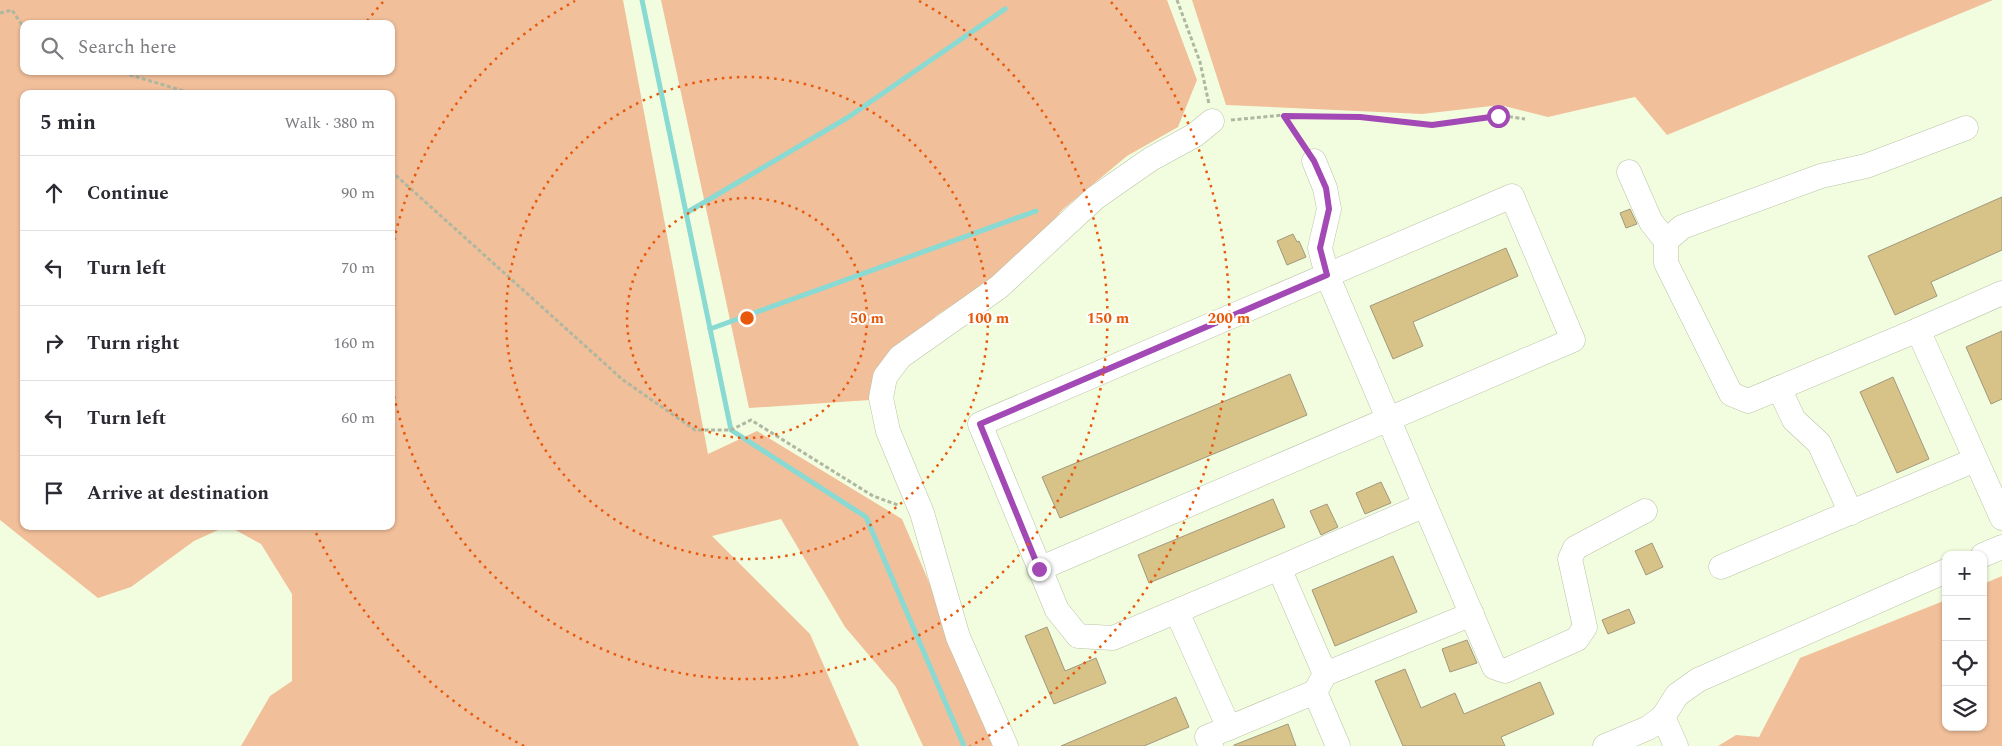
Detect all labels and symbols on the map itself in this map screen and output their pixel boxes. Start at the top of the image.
route start [1487,105,1510,128]
text: 50 m [850,307,885,330]
text: 100 m [967,307,1010,330]
text: 150 m [1087,307,1130,330]
text: 200 m [1208,307,1251,330]
centre of rings [738,309,756,327]
route end [1028,558,1051,581]

